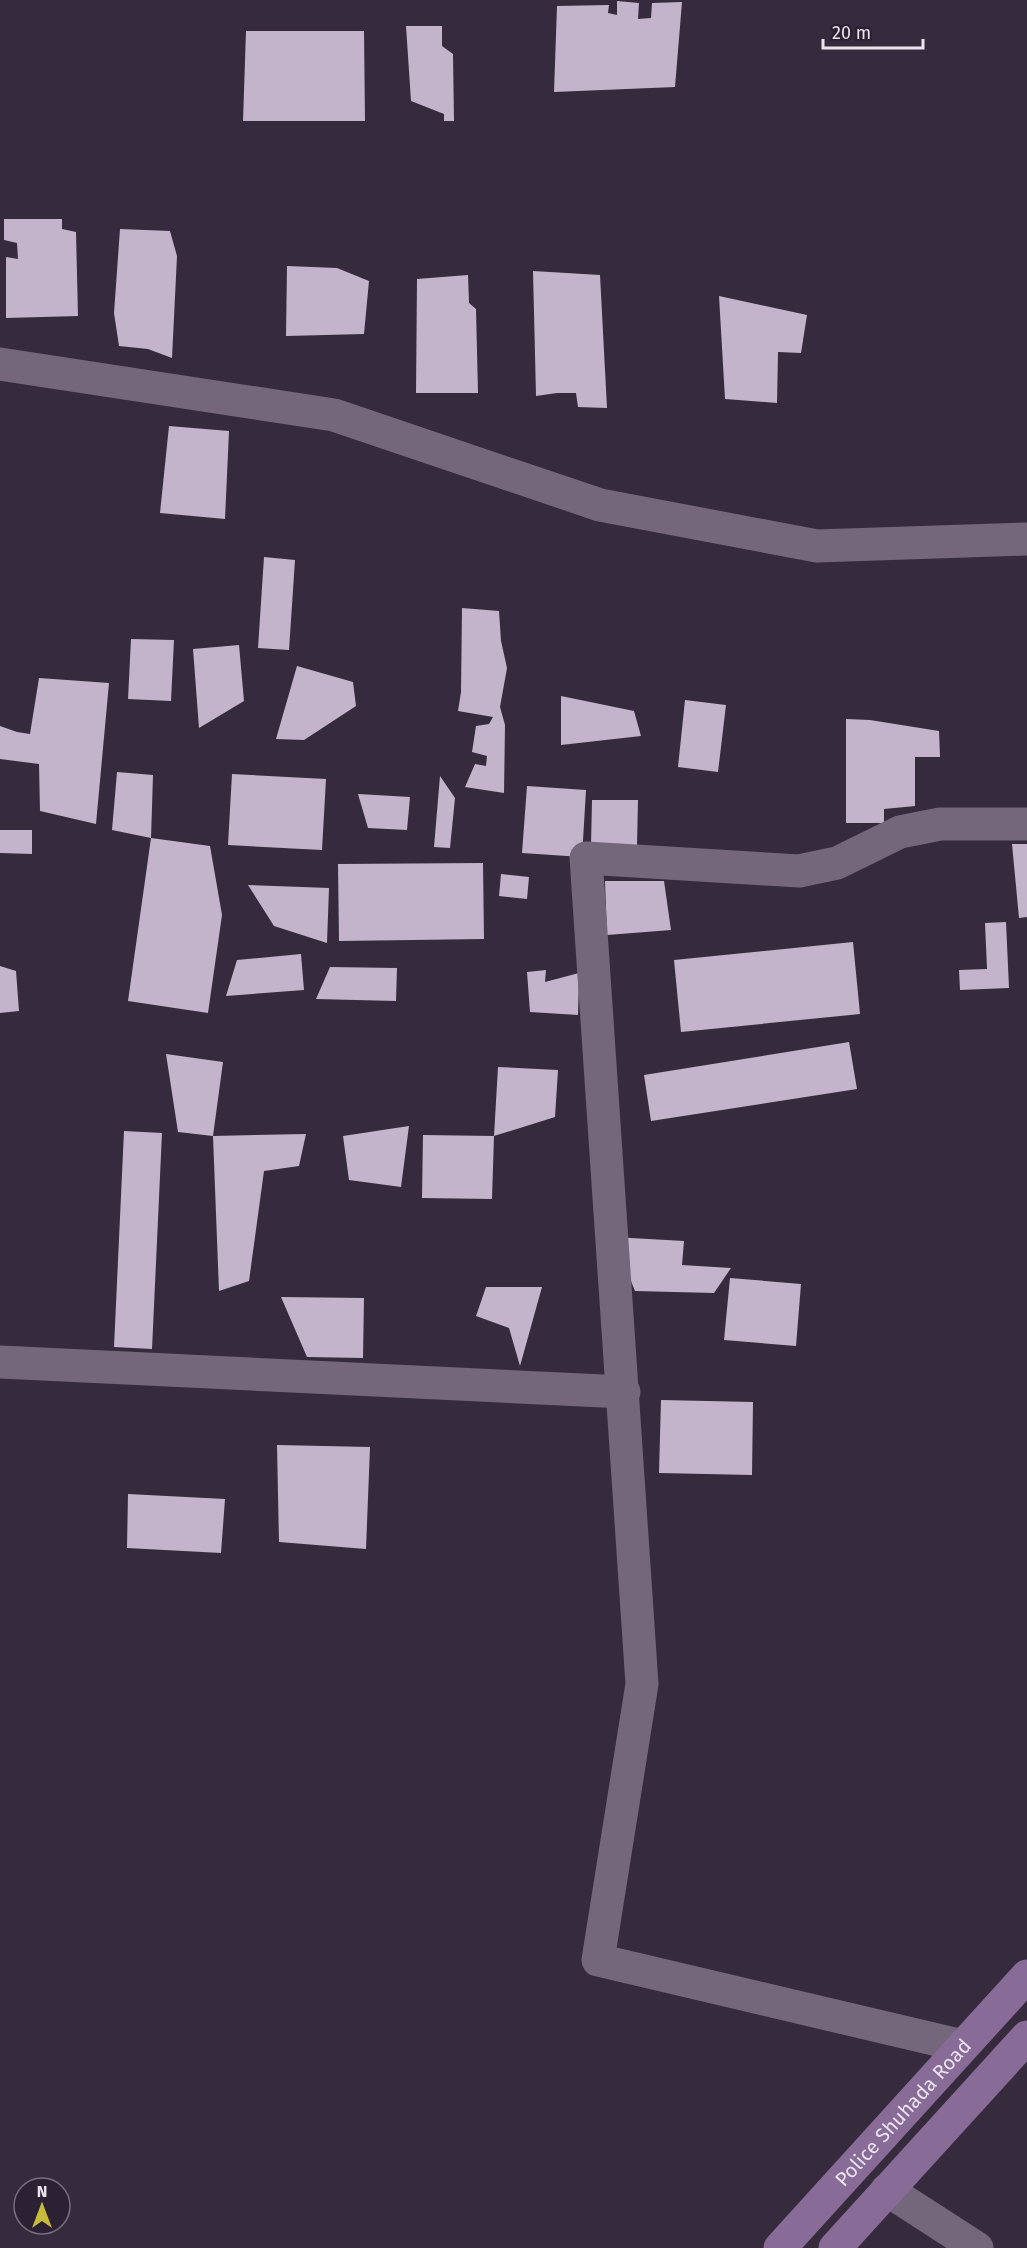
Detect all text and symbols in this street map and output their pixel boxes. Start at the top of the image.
scale bar [823,12,924,50]
text: 20 m [832,22,871,44]
street label: Police Shuhada Road [830,2034,976,2191]
north arrow [12,2176,72,2236]
text: N [37,2182,47,2201]

